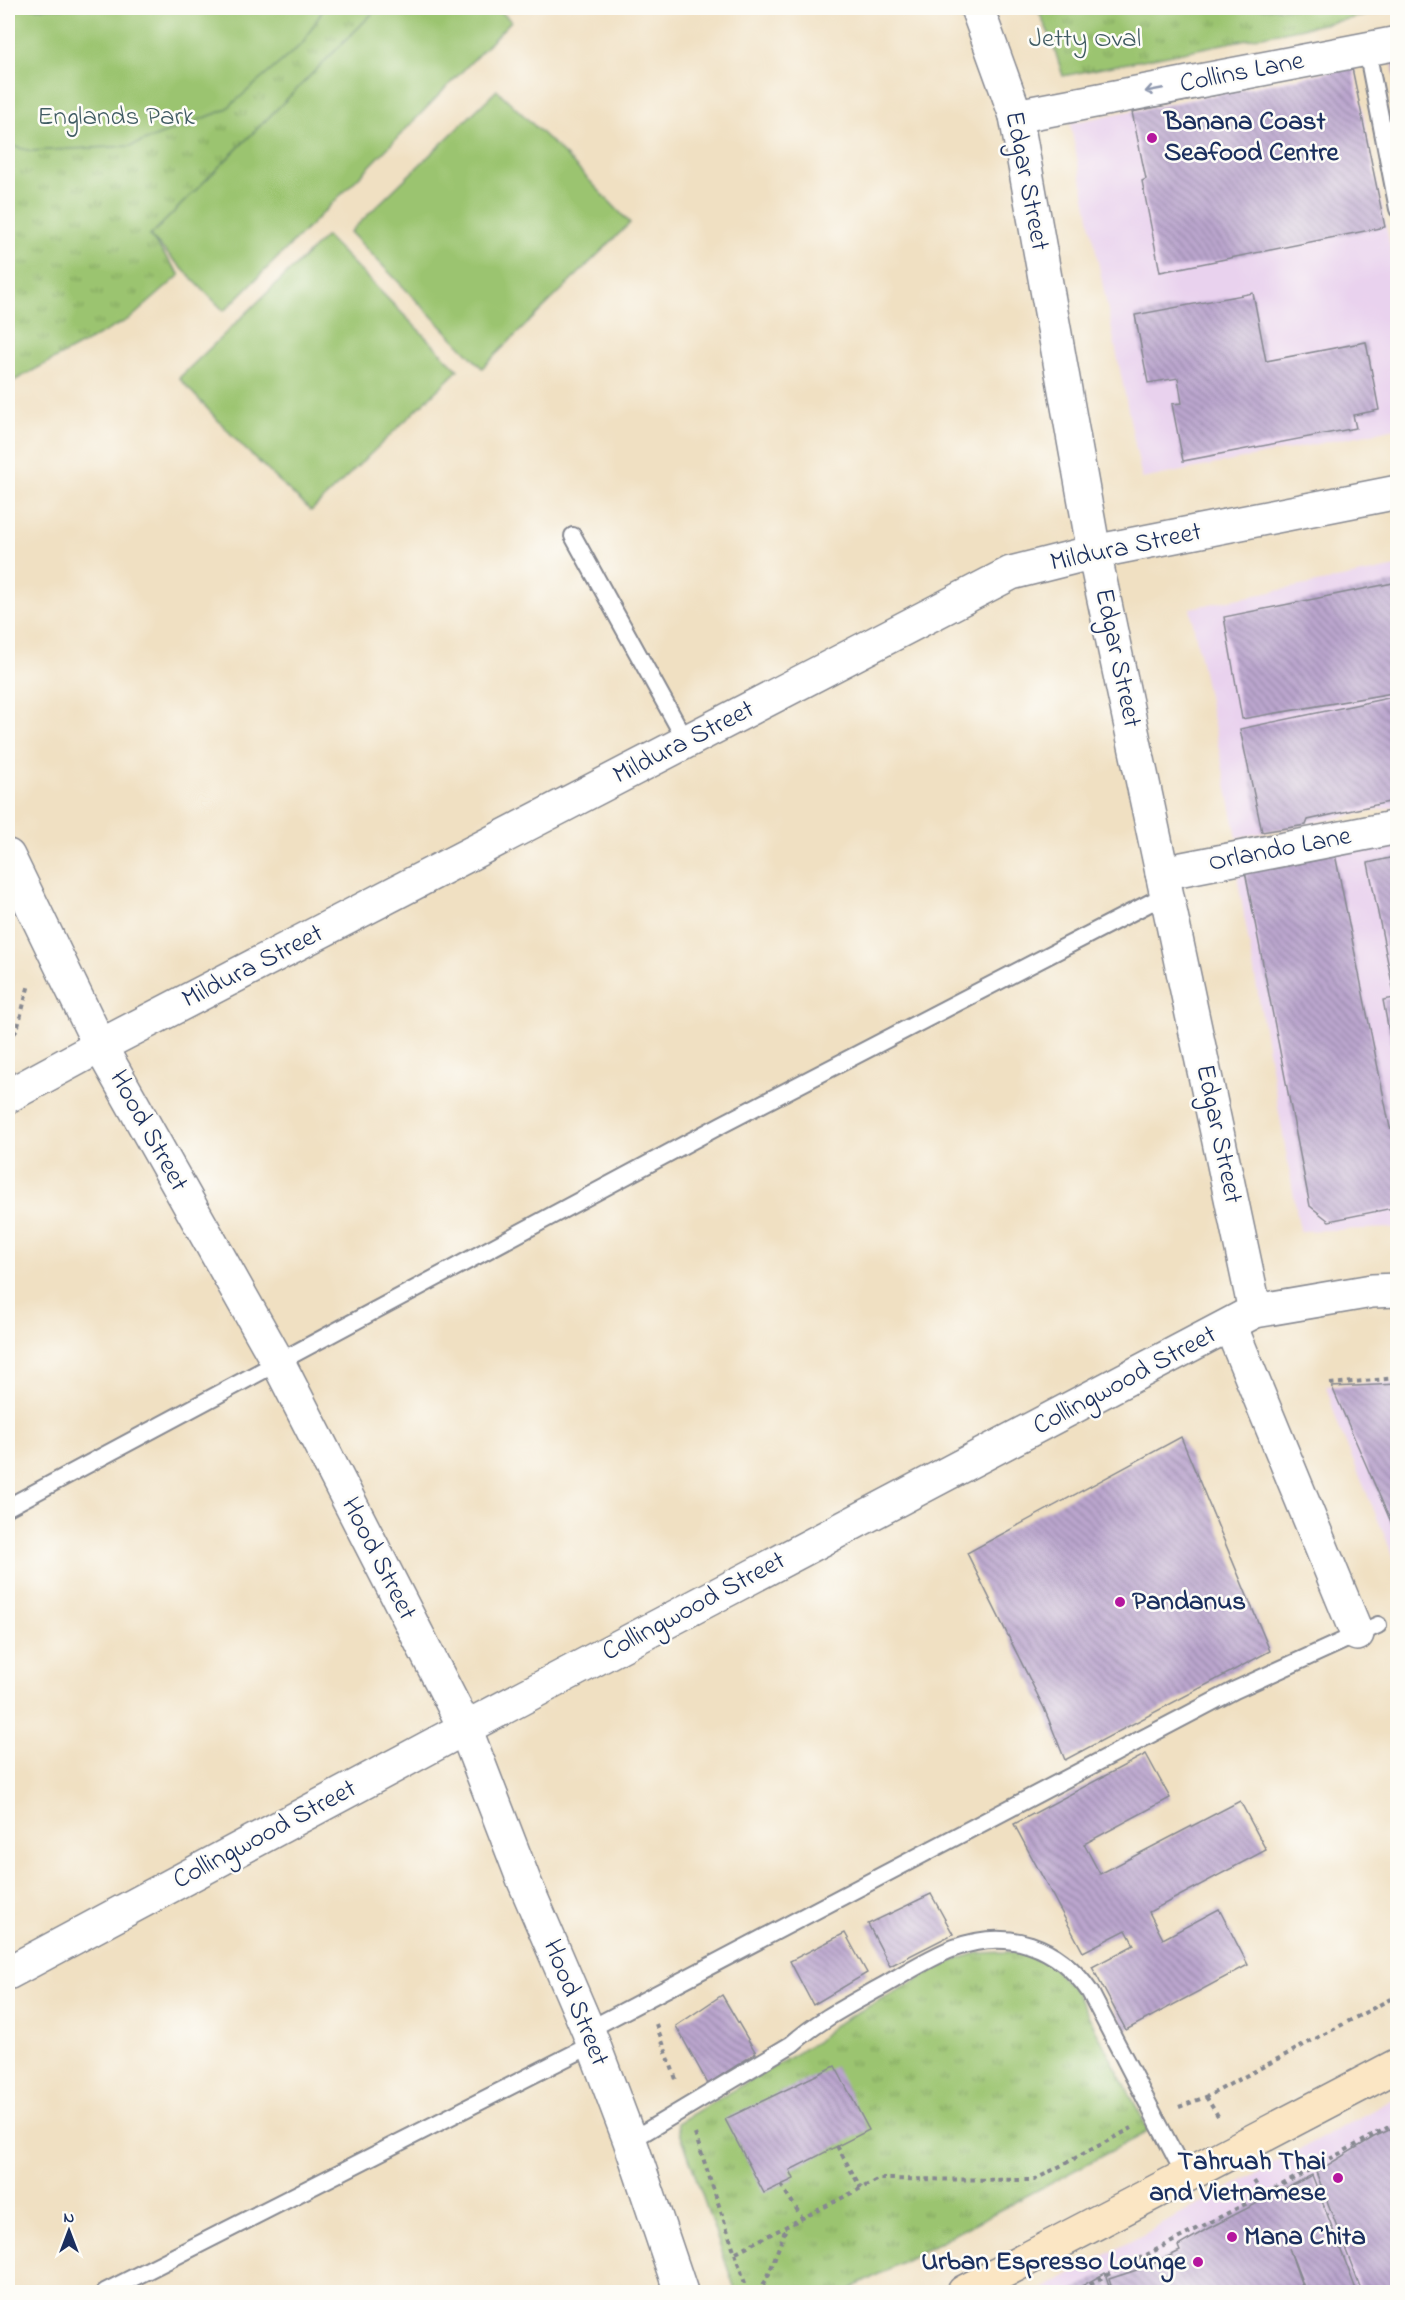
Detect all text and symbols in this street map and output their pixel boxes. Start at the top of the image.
park label: Jetty Oval [1029,20,1141,59]
street label: Collins Lane [1177,42,1308,104]
one-way arrow [1145,85,1165,96]
park label: Englands Park [37,98,195,137]
place label: Banana Coast Seafood Centre [1162,103,1340,173]
street label: Edgar Street [993,108,1059,254]
marker: Banana Coast Seafood Centre [1145,131,1159,145]
street label: Mildura Street [1047,513,1205,583]
street label: Edgar Street [1083,585,1151,731]
street label: Mildura Street [607,691,761,795]
street label: Orlando Lane [1205,817,1356,883]
street label: Mildura Street [176,915,330,1019]
street label: Edgar Street [1184,1061,1252,1207]
street label: Hood Street [99,1063,197,1199]
street label: Collingwood Street [1026,1316,1224,1446]
street label: Hood Street [330,1491,426,1627]
street label: Collingwood Street [595,1542,793,1672]
place label: Pandanus [1132,1583,1246,1622]
marker: Pandanus [1113,1595,1127,1609]
street label: Collingwood Street [166,1770,364,1900]
street label: Hood Street [532,1934,618,2072]
place label: Tahruah Thai and Vietnamese [1149,2143,1327,2213]
marker: Tahruah Thai and Vietnamese [1331,2171,1345,2185]
north arrow [39,2201,99,2261]
text: N [64,2206,75,2230]
place label: Mana Chita [1244,2218,1366,2257]
marker: Mana Chita [1225,2230,1239,2244]
place label: Urban Espresso Lounge [921,2243,1187,2283]
marker: Urban Espresso Lounge [1191,2255,1205,2269]

